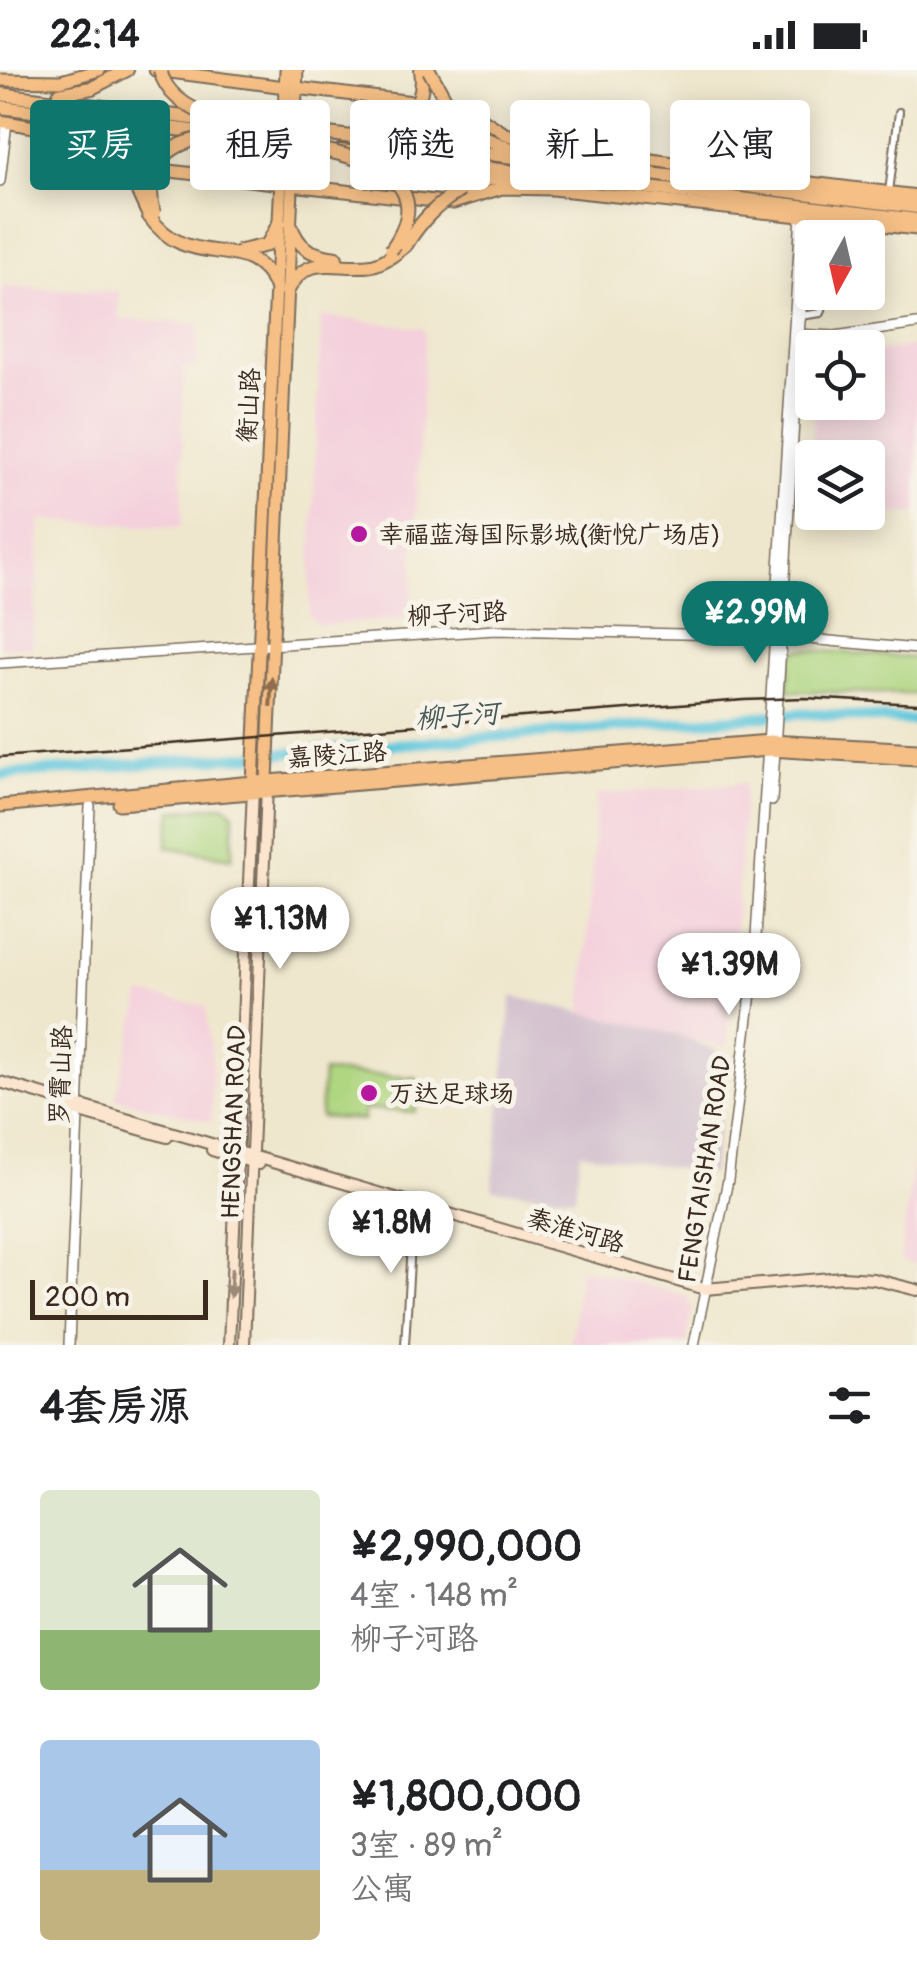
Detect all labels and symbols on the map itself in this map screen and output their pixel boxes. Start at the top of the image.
north arrow [795,220,885,310]
street label: 衡山路 [232,367,267,443]
place label: 幸福蓝海国际影城(衡悦广场店) [379,520,721,551]
marker: 幸福蓝海国际影城(衡悦广场店) [348,523,370,545]
pin: ¥2.99M [674,581,836,666]
street label: 柳子河路 [406,596,508,633]
one-way arrow [263,676,279,708]
water label: 柳子河 [414,696,504,737]
street label: 嘉陵江路 [286,737,388,774]
pin: ¥1.13M [199,887,361,972]
pin: ¥1.39M [648,933,810,1018]
street label: 罗霄山路 [44,1025,79,1126]
street label: HENGSHAN ROAD [216,1025,253,1220]
street label: FENGTAISHAN ROAD [672,1053,739,1285]
place label: 万达足球场 [389,1079,514,1110]
marker: 万达足球场 [358,1082,380,1104]
pin: ¥1.8M [321,1191,461,1276]
street label: 秦淮河路 [523,1203,628,1260]
one-way arrow [223,1268,239,1300]
scale bar [30,1275,208,1320]

